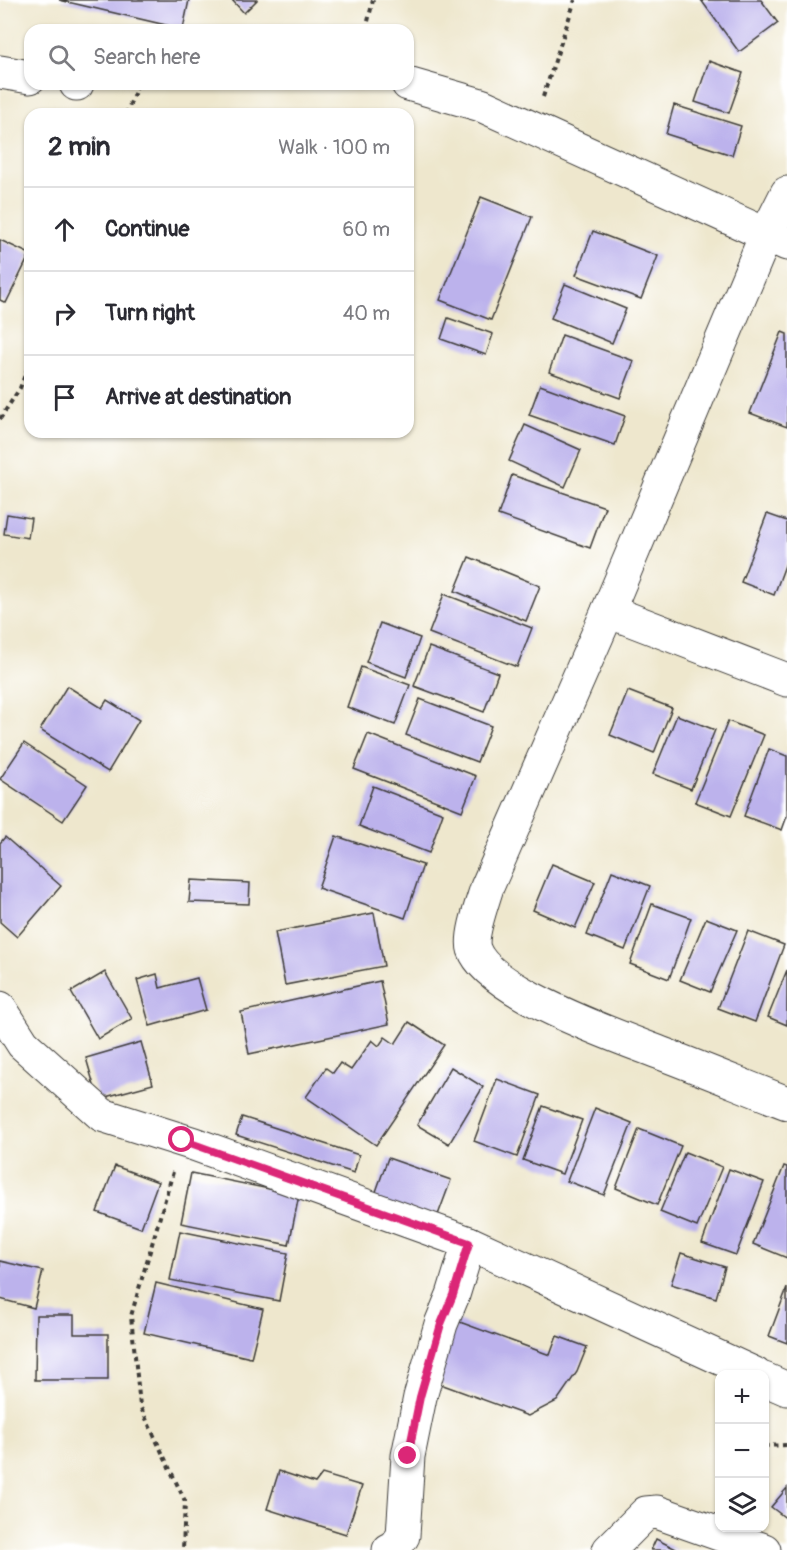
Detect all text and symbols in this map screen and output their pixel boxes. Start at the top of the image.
search box [24,24,414,90]
icon: search [45,41,78,74]
text: Search here [93,43,200,71]
text: 2 min [48,131,110,163]
text: Walk · 100 m [278,135,390,160]
icon: ahead [48,213,81,246]
text: Continue [105,215,189,243]
text: 60 m [343,217,390,242]
icon: right [48,297,81,330]
text: Turn right [105,299,195,327]
text: 40 m [343,301,390,326]
icon: arrive [48,381,81,414]
text: Arrive at destination [105,383,291,411]
route start [168,1126,194,1152]
map controls [715,1370,769,1532]
button: + [715,1370,769,1424]
button: − [715,1424,769,1478]
route end [394,1442,420,1468]
button: layers [715,1478,769,1532]

